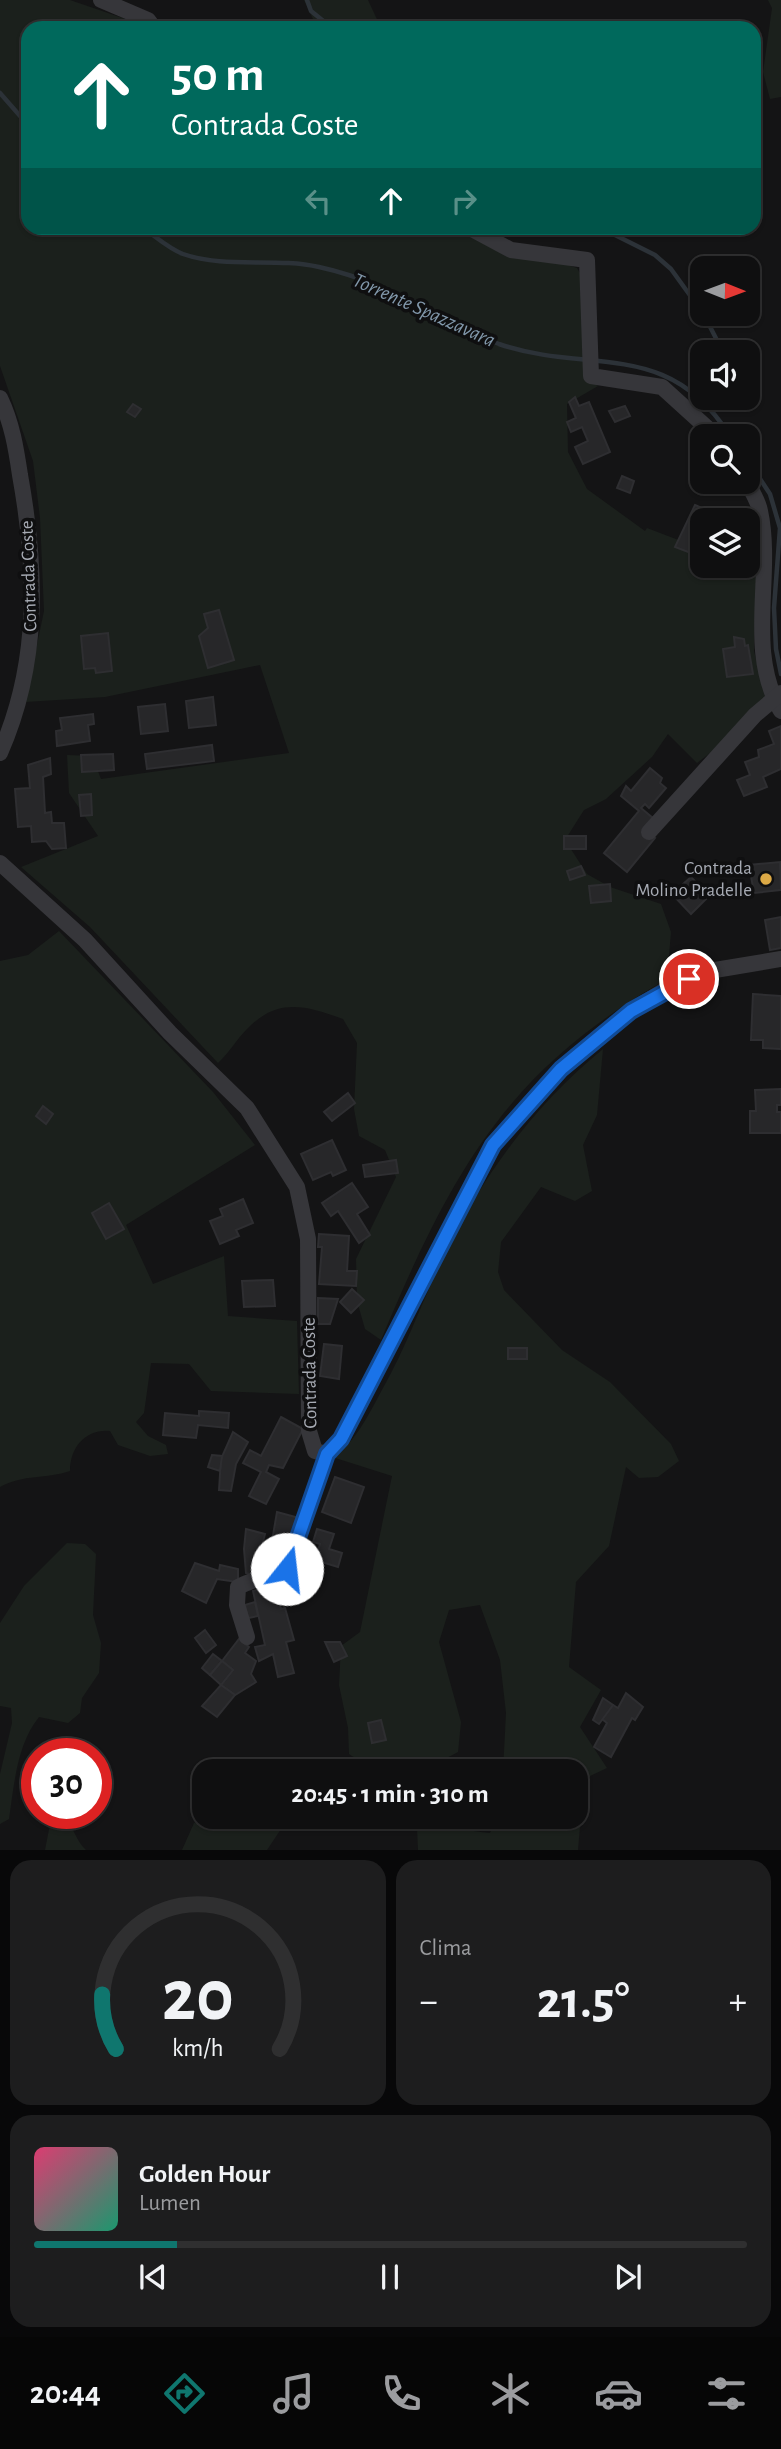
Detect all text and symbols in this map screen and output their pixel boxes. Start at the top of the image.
icon: ahead [56,49,147,140]
text: 50 m [171,51,265,100]
text: Contrada Coste [171,109,359,141]
icon: left [299,182,337,220]
icon: ahead [372,182,410,220]
icon: right [445,182,483,220]
north arrow [690,256,760,326]
map controls [690,256,760,578]
water label: Torrente Spazzavara [349,269,498,352]
button: sound [690,340,760,410]
button: search [690,424,760,494]
button: layers [690,508,760,578]
street label: Contrada Coste [18,520,40,632]
place label: Contrada Molino Pradelle [635,859,752,900]
marker: Contrada Molino Pradelle [758,871,774,887]
pin [659,949,719,1009]
icon: arrive [670,960,708,998]
street label: Contrada Coste [300,1317,320,1429]
position arrow [250,1532,324,1606]
speed limit sign: 30 [21,1738,112,1829]
text: 20:45 · 1 min · 310 m [291,1781,489,1807]
text: Clima [420,1937,472,1960]
text: 20 [162,1961,234,2034]
text: 21.5° [537,1975,630,2027]
text: − [420,1983,438,2021]
text: + [729,1983,747,2021]
text: km/h [172,2035,224,2060]
text: Golden Hour [139,2161,270,2187]
text: Lumen [139,2192,201,2215]
icon: previous [134,2258,172,2296]
icon: pause [371,2258,409,2296]
icon: next [609,2258,647,2296]
icon: directions [160,2369,209,2418]
icon: music [269,2369,318,2418]
icon: phone [377,2369,426,2418]
icon: climate [486,2369,535,2418]
icon: car [594,2369,643,2418]
icon: filters [702,2369,751,2418]
text: 20:44 [30,2377,101,2409]

